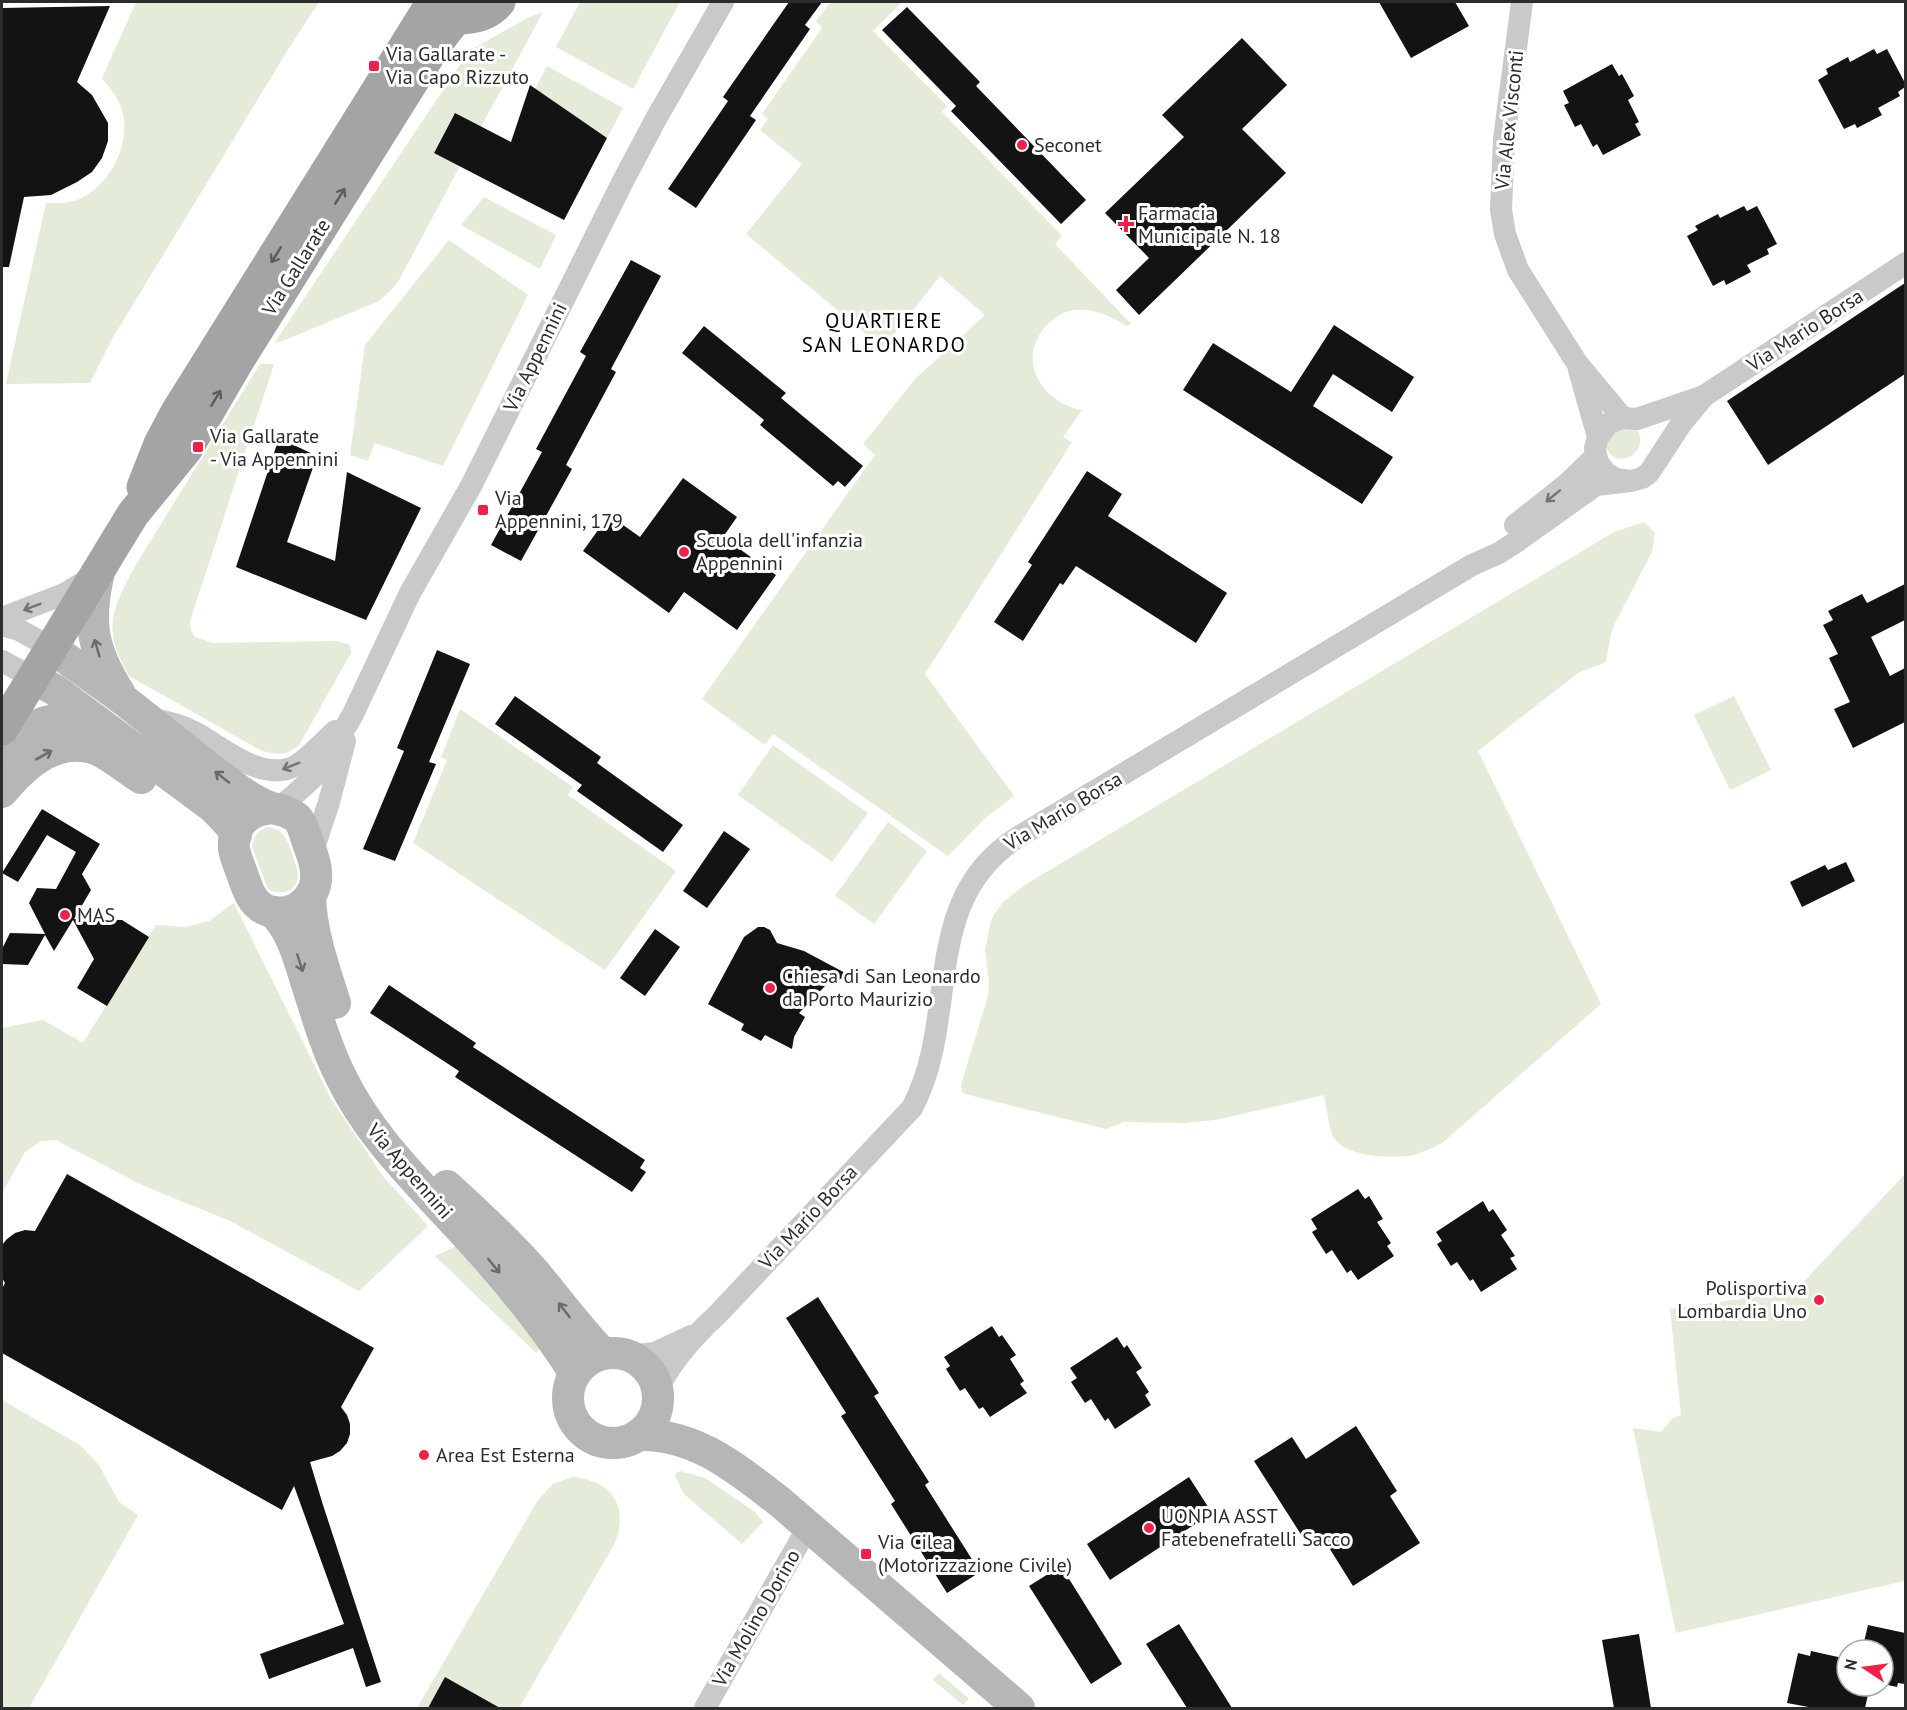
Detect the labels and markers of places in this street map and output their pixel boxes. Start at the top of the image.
place label: Via Gallarate - Via Capo Rizzuto [385,41,529,90]
marker: Via Gallarate - Via Capo Rizzuto [367,59,381,73]
place label: Seconet [1034,132,1102,158]
marker: Seconet [1015,138,1029,152]
place label: Farmacia Municipale N. 18 [1138,200,1281,249]
marker: Farmacia Municipale N. 18 [1119,217,1133,231]
place label: Via Gallarate - Via Appennini [209,423,339,472]
marker: Via Gallarate - Via Appennini [191,440,205,454]
place label: Via Appennini, 179 [494,485,623,534]
marker: Via Appennini, 179 [476,503,490,517]
place label: Scuola dell'infanzia Appennini [696,527,863,576]
marker: Scuola dell'infanzia Appennini [677,545,691,559]
place label: MAS [77,902,115,928]
marker: MAS [58,908,72,922]
place label: Chiesa di San Leonardo da Porto Maurizio [782,963,981,1012]
marker: Chiesa di San Leonardo da Porto Maurizio [763,981,777,995]
place label: Polisportiva Lombardia Uno [1677,1275,1807,1324]
marker: Polisportiva Lombardia Uno [1812,1293,1826,1307]
place label: Area Est Esterna [436,1442,575,1468]
marker: Area Est Esterna [417,1448,431,1462]
place label: UONPIA ASST Fatebenefratelli Sacco [1161,1503,1351,1552]
marker: UONPIA ASST Fatebenefratelli Sacco [1142,1521,1156,1535]
place label: Via Cilea (Motorizzazione Civile) [877,1529,1072,1578]
marker: Via Cilea (Motorizzazione Civile) [859,1547,873,1561]

